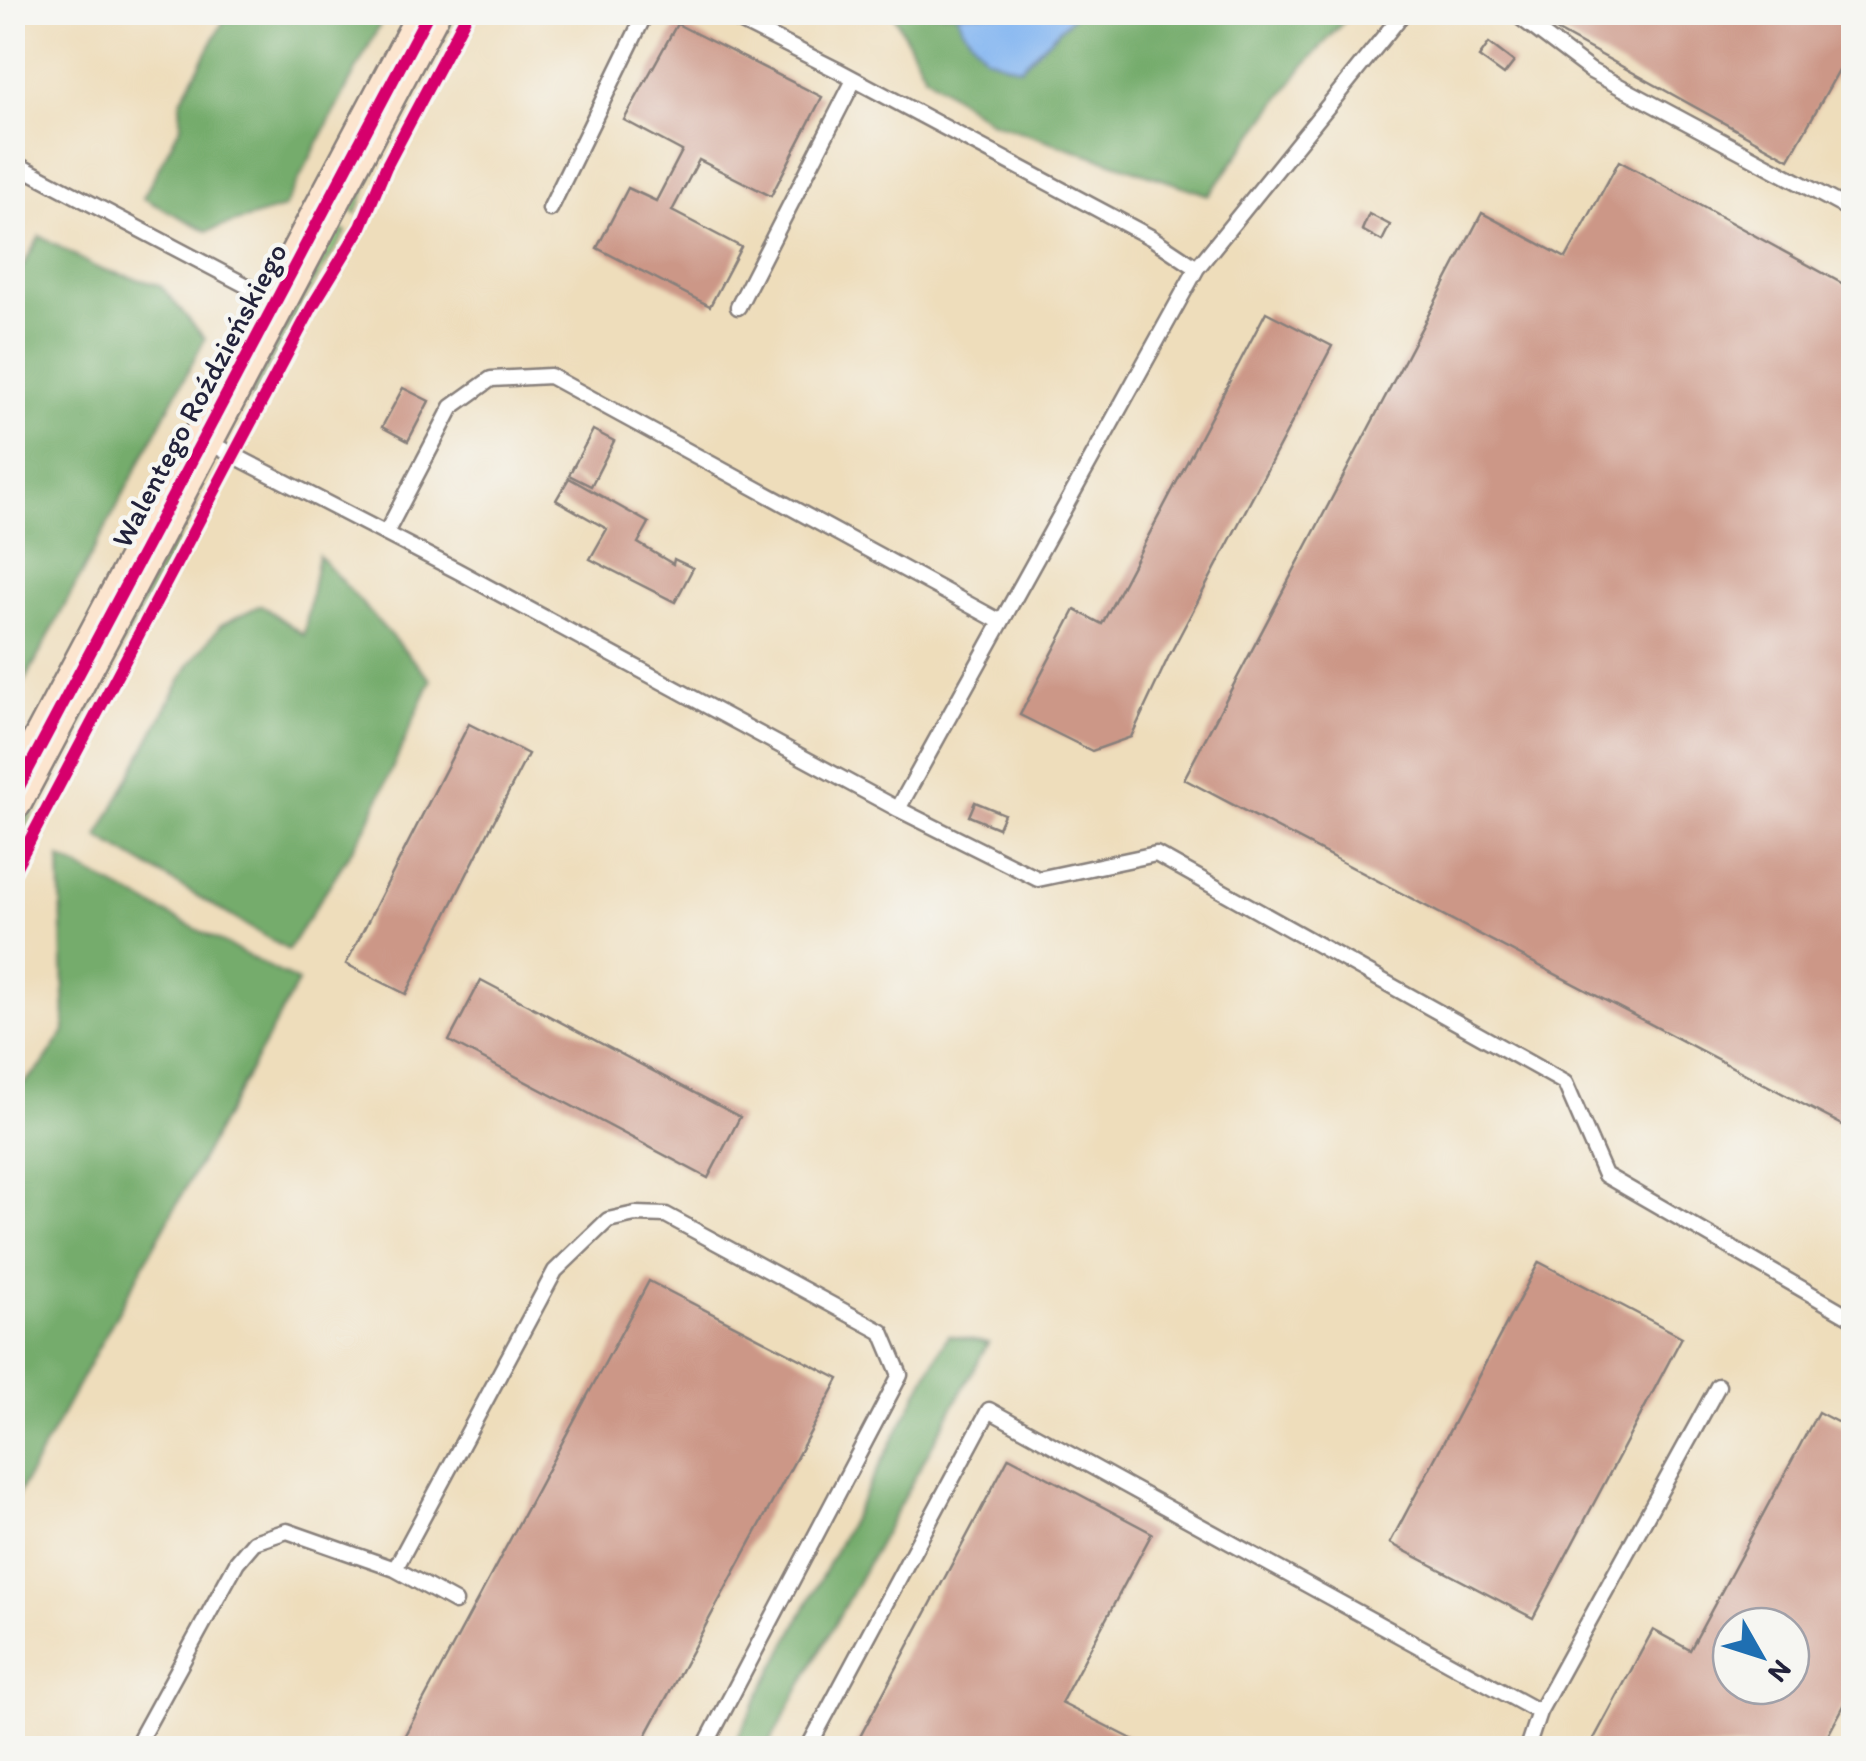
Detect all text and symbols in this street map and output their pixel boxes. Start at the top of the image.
street label: Walentego Roździeńskiego [103,236,295,554]
north arrow [1711,1606,1811,1706]
text: N [1761,1654,1800,1690]

